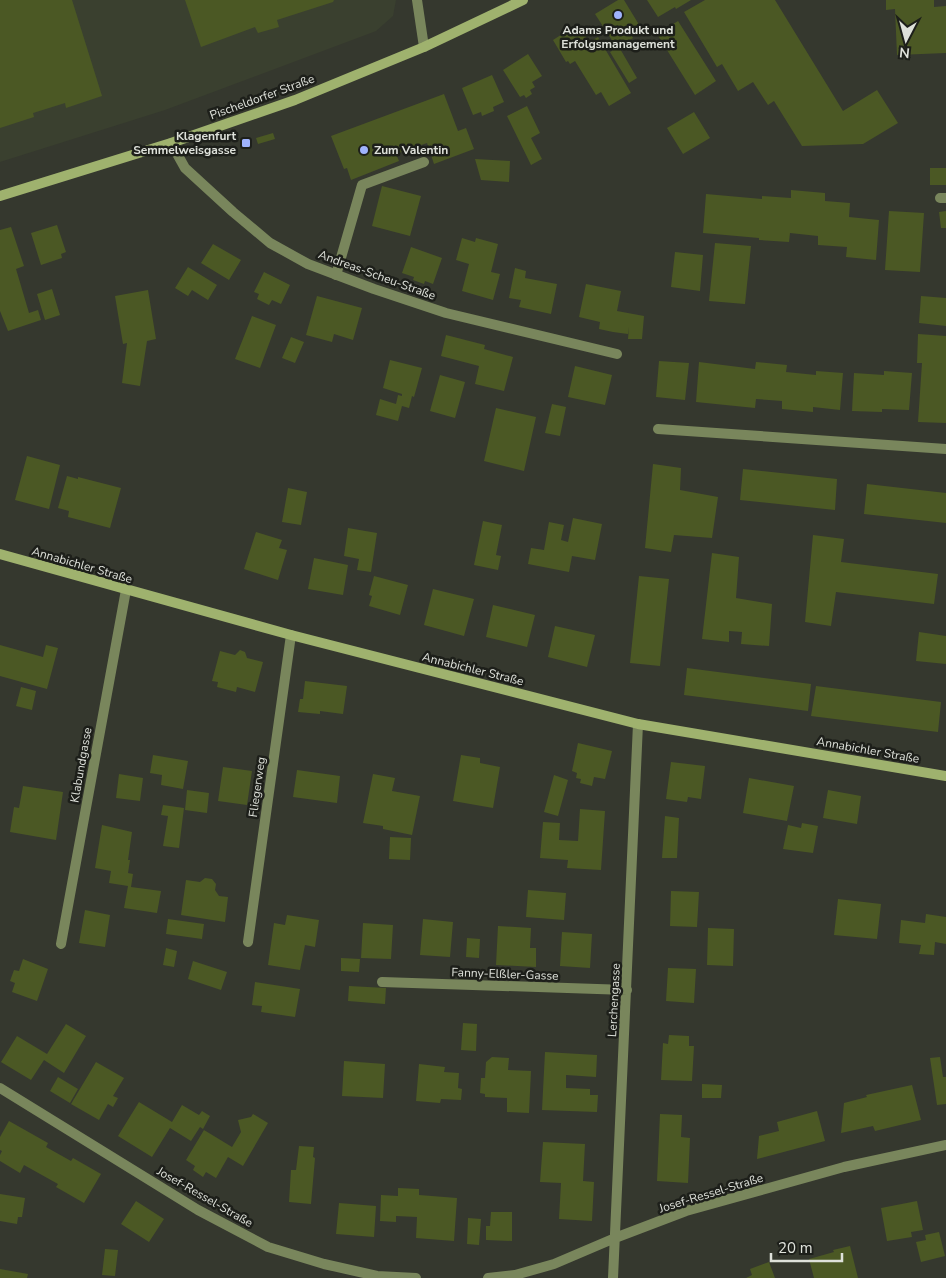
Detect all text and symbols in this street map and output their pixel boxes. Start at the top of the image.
marker: Adams Produkt und Erfolgsmanagement [612,9,624,21]
north arrow [881,15,931,65]
place label: Adams Produkt und Erfolgsmanagement [561,22,675,52]
text: N [898,42,911,62]
street label: Pischeldorfer Straße [207,71,317,123]
place label: Klagenfurt Semmelweisgasse [133,128,236,158]
marker: Klagenfurt Semmelweisgasse [240,137,252,149]
place label: Zum Valentin [374,142,448,158]
marker: Zum Valentin [358,144,370,156]
street label: Andreas-Scheu-Straße [316,246,438,304]
street label: Annabichler Straße [30,543,134,587]
street label: Annabichler Straße [421,649,525,689]
street label: Klabundgasse [66,726,96,804]
street label: Annabichler Straße [815,733,921,767]
street label: Fliegerweg [245,756,269,818]
street label: Lerchengasse [604,963,624,1037]
street label: Fanny-Elßler-Gasse [451,964,559,984]
street label: Josef-Ressel-Straße [153,1163,256,1231]
street label: Josef-Ressel-Straße [656,1170,765,1217]
scale bar [771,1230,842,1262]
text: 20 m [778,1238,813,1258]

